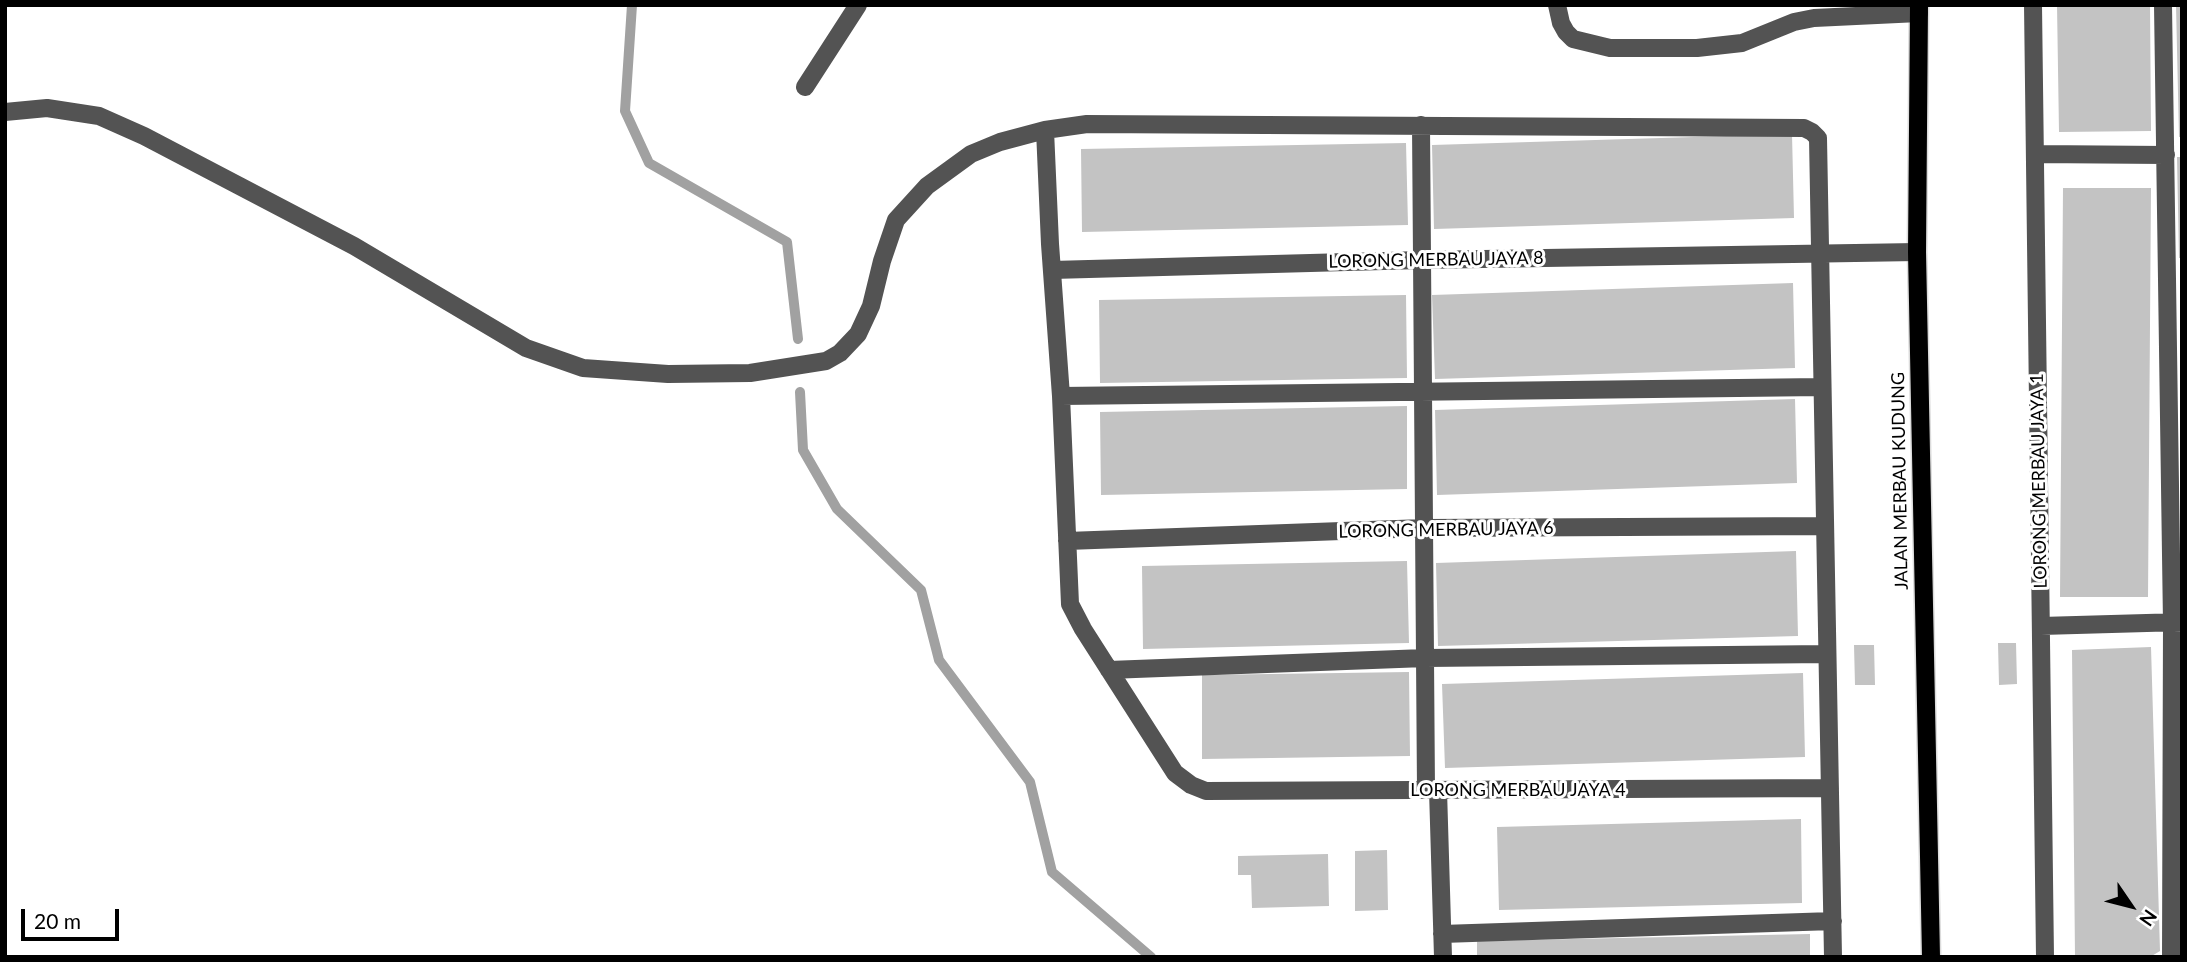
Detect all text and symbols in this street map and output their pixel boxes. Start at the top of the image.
street label: LORONG MERBAU JAYA 8 [1328,247,1544,273]
street label: JALAN MERBAU KUDUNG [1887,372,1913,590]
street label: LORONG MERBAU JAYA 1 [2026,373,2052,589]
street label: LORONG MERBAU JAYA 6 [1338,517,1554,543]
street label: LORONG MERBAU JAYA 4 [1410,779,1626,801]
north arrow [2096,871,2166,941]
scale bar [24,895,122,939]
text: N [2135,906,2162,931]
text: 20 m [34,908,81,933]

